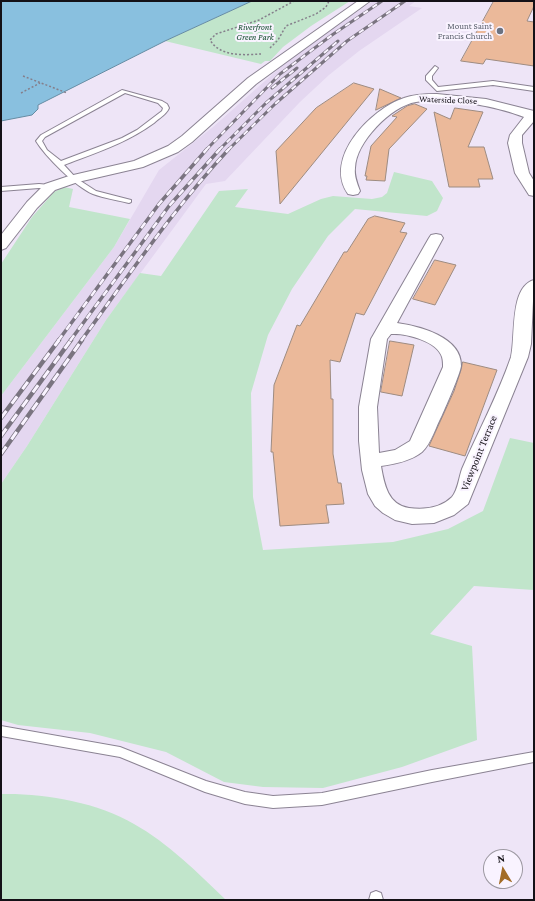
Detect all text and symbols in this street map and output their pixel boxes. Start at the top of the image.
place label: Mount Saint Francis Church [438,21,492,42]
park label: Riverfront Green Park [236,22,274,43]
marker: Mount Saint Francis Church [495,26,505,36]
street label: Waterside Close [419,94,477,106]
street label: Viewpoint Terrace [458,413,500,493]
north arrow [483,849,523,889]
text: N [496,852,506,865]

